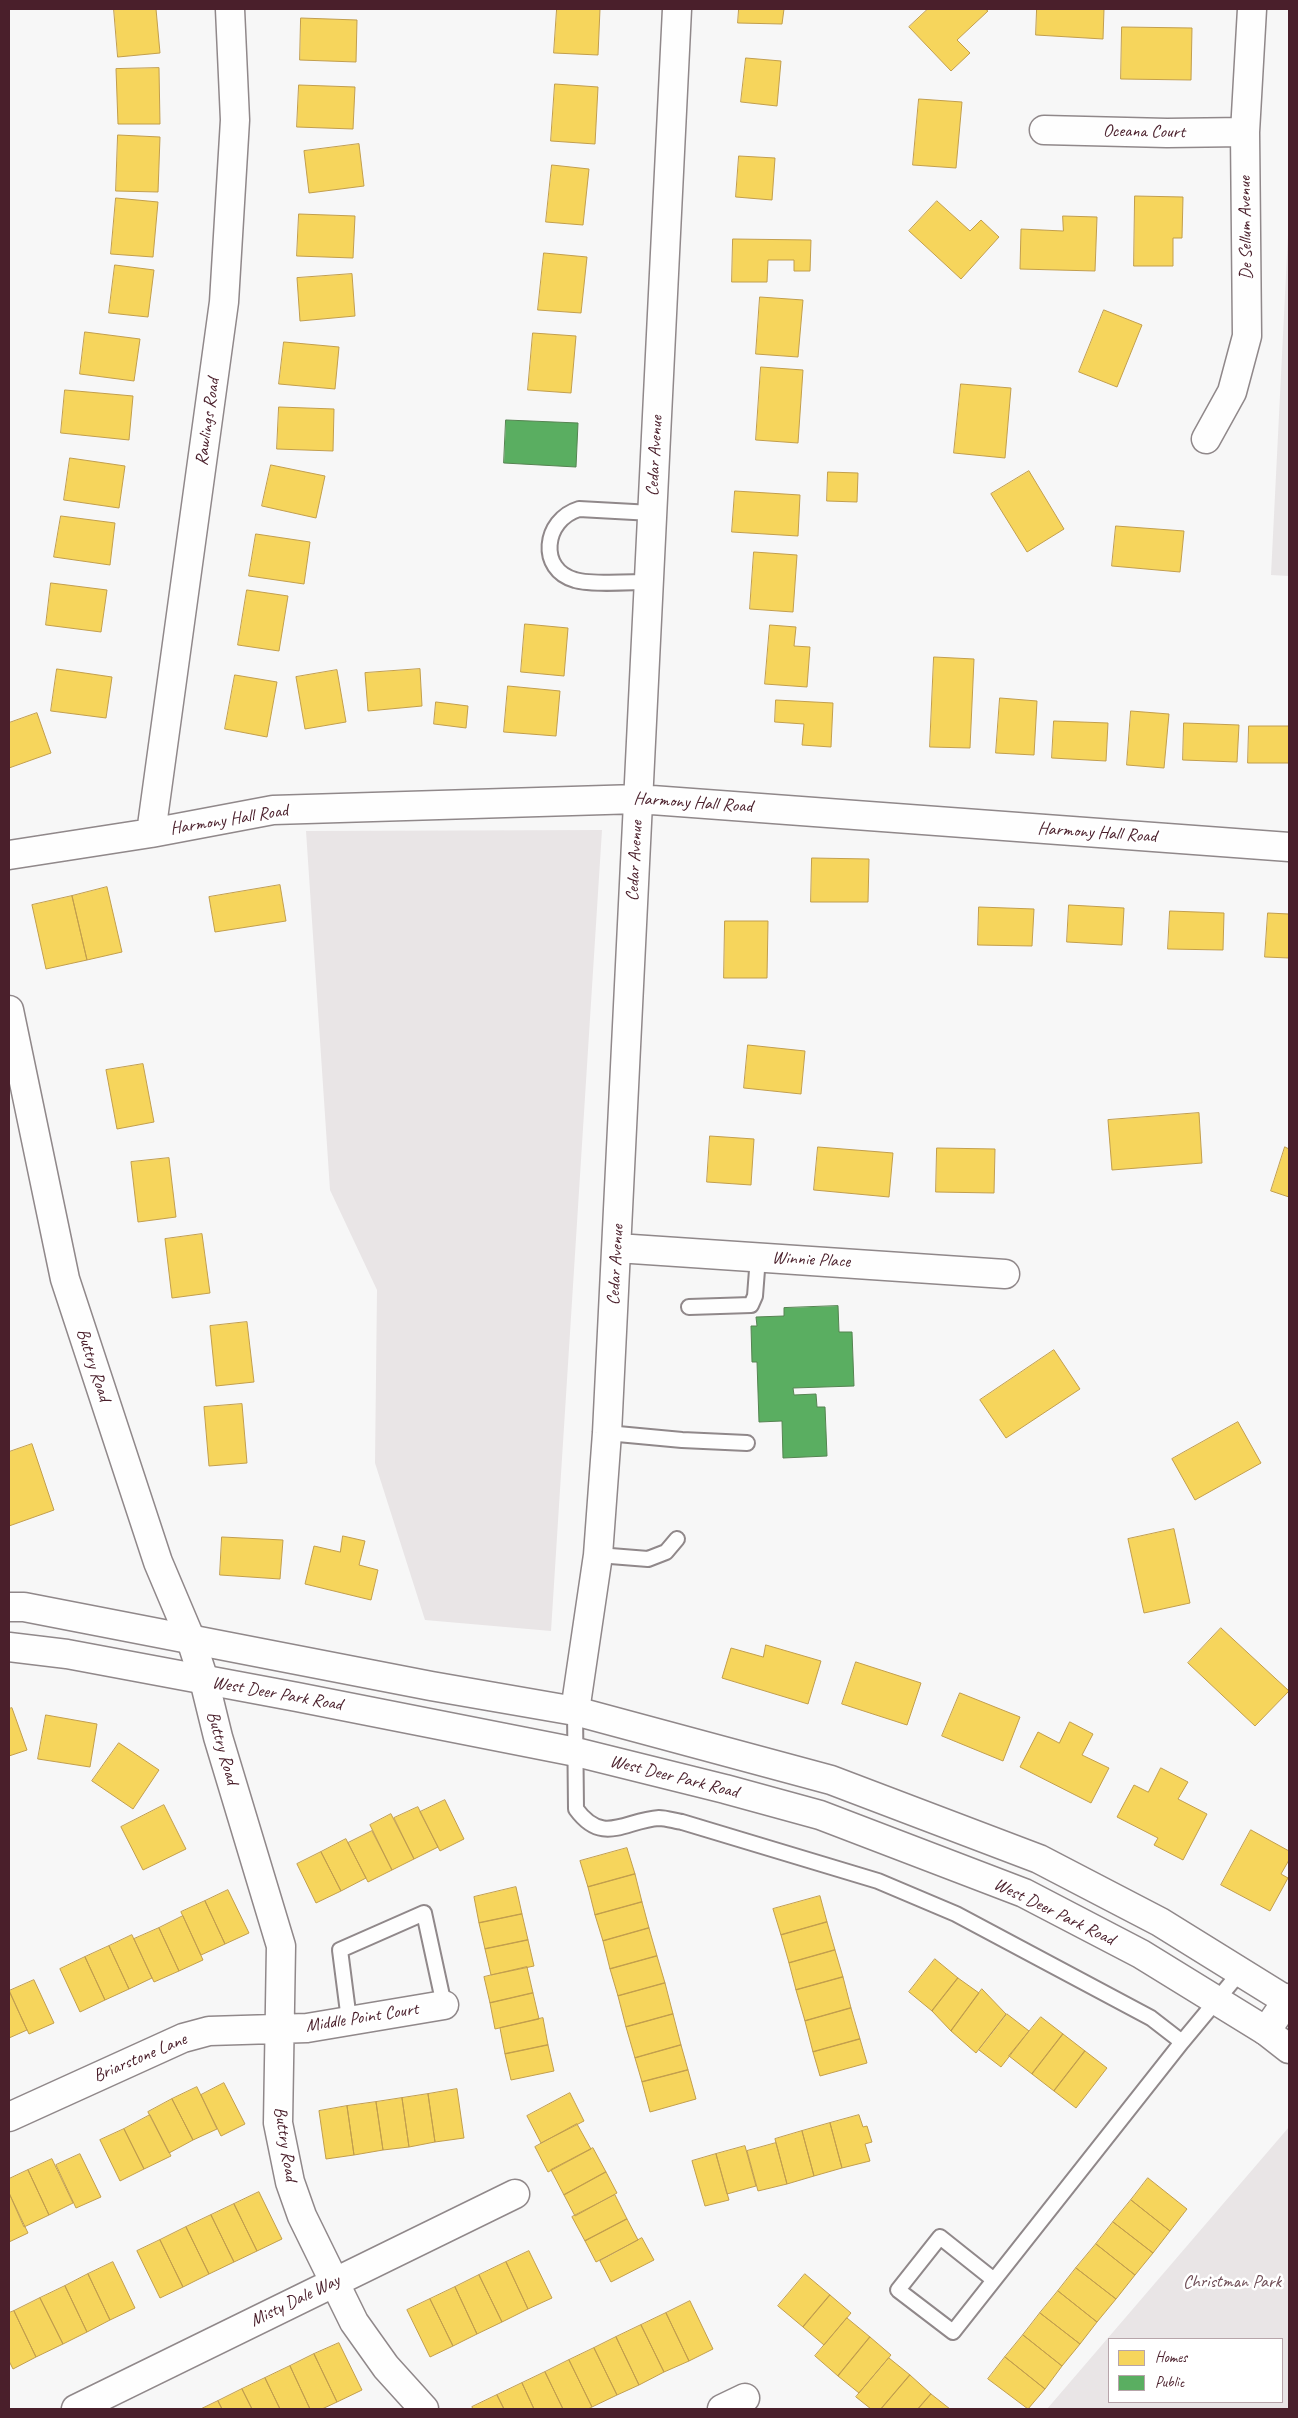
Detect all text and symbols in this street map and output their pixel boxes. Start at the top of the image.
street label: Oceana Court [1103,120,1185,144]
street label: De Sellum Avenue [1234,176,1258,280]
street label: Rawlings Road [191,377,225,467]
street label: Cedar Avenue [642,415,668,497]
street label: Harmony Hall Road [633,788,753,818]
street label: Harmony Hall Road [169,800,289,840]
street label: Harmony Hall Road [1037,818,1157,848]
street label: Cedar Avenue [622,820,648,902]
street label: Cedar Avenue [603,1224,629,1306]
street label: Winnie Place [771,1247,851,1273]
street label: Buttry Road [71,1326,115,1404]
street label: West Deer Park Road [210,1672,344,1716]
street label: Buttry Road [201,1709,243,1787]
street label: West Deer Park Road [608,1751,740,1803]
street label: West Deer Park Road [990,1873,1118,1951]
street label: Middle Point Court [304,1998,420,2038]
street label: Briarstone Lane [90,2029,190,2087]
street label: Buttry Road [268,2105,302,2183]
street label: Misty Dale Way [247,2270,343,2332]
park label: Christman Park [1183,2271,1281,2293]
legend [1108,2338,1283,2403]
text: Homes [1155,2348,1187,2367]
text: Public [1155,2373,1184,2392]

